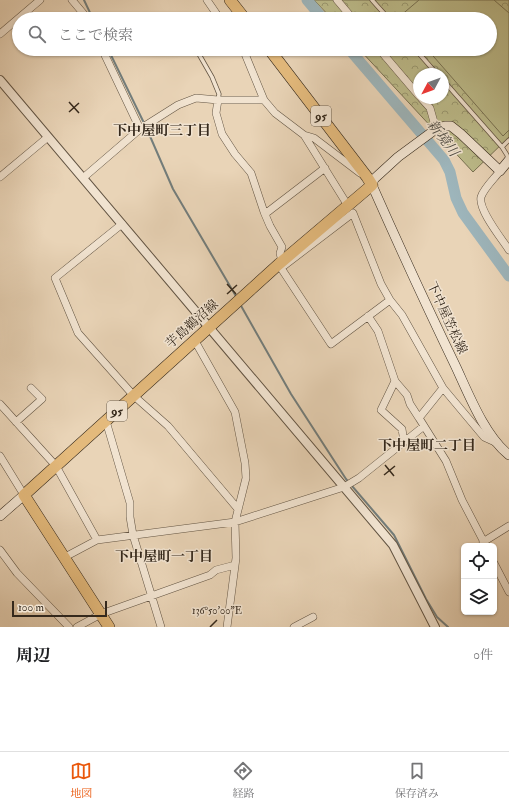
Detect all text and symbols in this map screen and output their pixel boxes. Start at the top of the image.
search box [12,12,497,56]
icon: search [26,23,48,45]
text: ここで検索 [58,26,133,45]
north arrow [413,68,449,104]
road number: 95 [311,106,331,126]
water label: 新境川 [424,116,464,161]
district label: 下中屋町三丁目 [113,122,211,139]
street label: 下中屋笠松線 [423,279,471,357]
street label: 芋島鵜沼線 [162,296,222,352]
road number: 95 [107,401,127,421]
district label: 下中屋町二丁目 [378,437,476,454]
map controls [461,543,497,615]
button: locate [461,543,497,579]
district label: 下中屋町一丁目 [115,548,213,565]
button: layers [461,579,497,615]
scale bar [12,599,107,618]
text: 100 m [18,601,44,614]
text: 136°50'00"E [192,605,242,617]
text: 周辺 [16,645,50,666]
text: 0件 [473,647,493,663]
tab: 地図 [70,760,92,800]
tab: 経路 [232,760,254,800]
tab: 保存済み [395,760,439,800]

